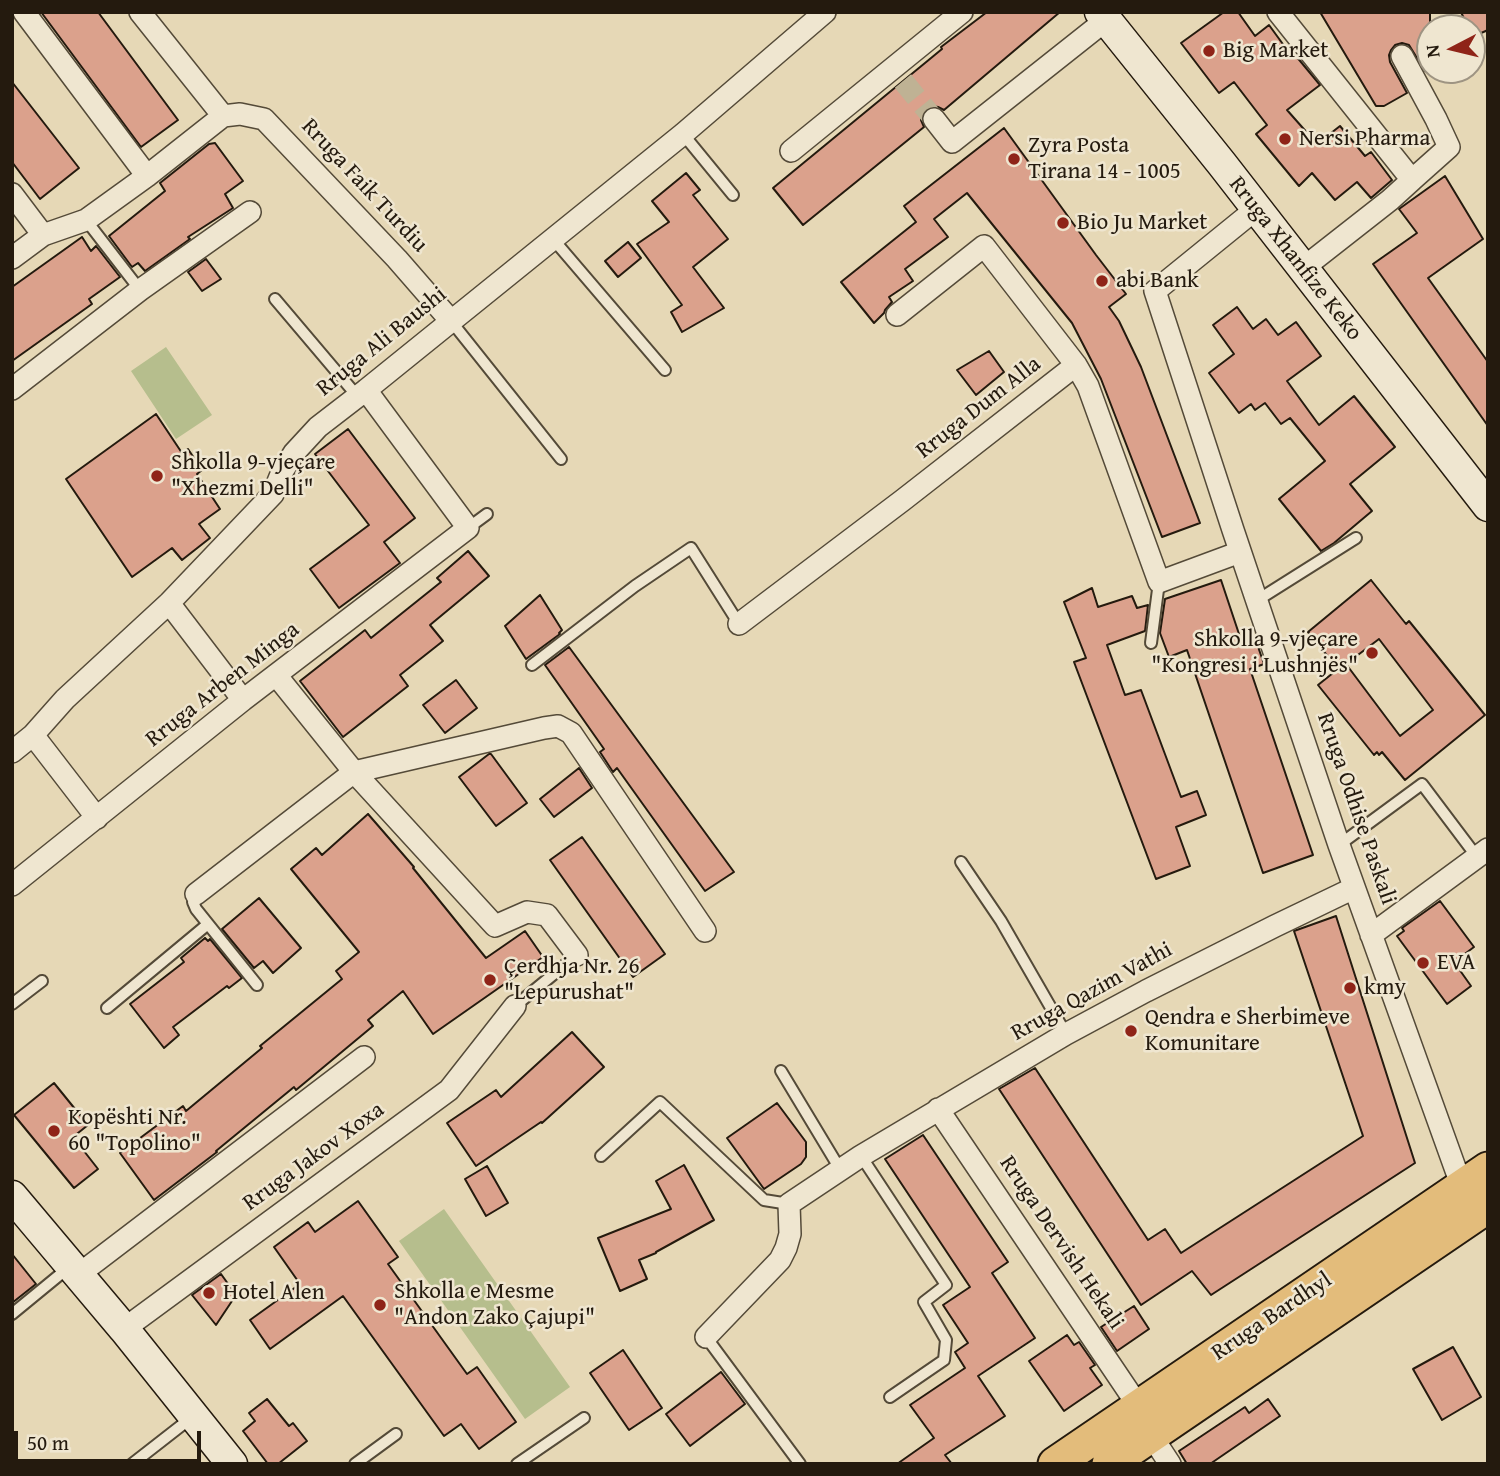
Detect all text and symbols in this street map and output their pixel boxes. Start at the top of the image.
north arrow [1416,14,1486,84]
place label: Big Market [1223,37,1328,65]
marker: Big Market [1201,43,1217,59]
text: N [1417,43,1447,59]
street label: Rruga Faik Turdiu [295,113,433,259]
place label: Nersi Pharma [1299,125,1430,153]
marker: Nersi Pharma [1277,131,1293,147]
place label: Zyra Posta Tirana 14 - 1005 [1028,132,1181,186]
marker: Zyra Posta Tirana 14 - 1005 [1006,151,1022,167]
street label: Rruga Xhanfize Keko [1222,171,1368,347]
place label: Bio Ju Market [1077,209,1207,237]
marker: Bio Ju Market [1055,215,1071,231]
place label: abi Bank [1116,267,1199,295]
marker: abi Bank [1094,273,1110,289]
street label: Rruga Ali Baushi [311,281,453,403]
street label: Rruga Dum Alla [911,351,1047,465]
place label: Shkolla 9-vjeçare "Xhezmi Delli" [171,449,335,503]
marker: Shkolla 9-vjeçare "Xhezmi Delli" [149,468,165,484]
street label: Rruga Arben Minga [141,617,305,753]
place label: Shkolla 9-vjeçare "Kongresi i Lushnjës" [1151,626,1358,680]
marker: Shkolla 9-vjeçare "Kongresi i Lushnjës" [1364,645,1380,661]
street label: Rruga Odhise Paskali [1310,709,1402,909]
street label: Rruga Qazim Vathi [1007,936,1177,1048]
place label: EVA [1437,949,1475,977]
place label: Çerdhja Nr. 26 "Lepurushat" [504,953,639,1007]
marker: EVA [1415,955,1431,971]
marker: Çerdhja Nr. 26 "Lepurushat" [482,972,498,988]
place label: kmy [1364,974,1406,1002]
marker: kmy [1342,980,1358,996]
place label: Qendra e Sherbimeve Komunitare [1145,1004,1350,1058]
marker: Qendra e Sherbimeve Komunitare [1123,1023,1139,1039]
street label: Rruga Jakov Xoxa [238,1097,390,1217]
place label: Kopështi Nr. 60 "Topolino" [68,1104,201,1158]
marker: Kopështi Nr. 60 "Topolino" [46,1123,62,1139]
street label: Rruga Dervish Hekali [993,1151,1129,1335]
street label: Rruga Bardhyl [1207,1267,1337,1367]
place label: Shkolla e Mesme "Andon Zako Çajupi" [394,1278,595,1332]
place label: Hotel Alen [223,1279,325,1307]
marker: Hotel Alen [201,1285,217,1301]
marker: Shkolla e Mesme "Andon Zako Çajupi" [372,1297,388,1313]
scale bar [18,1416,205,1460]
text: 50 m [27,1427,69,1458]

